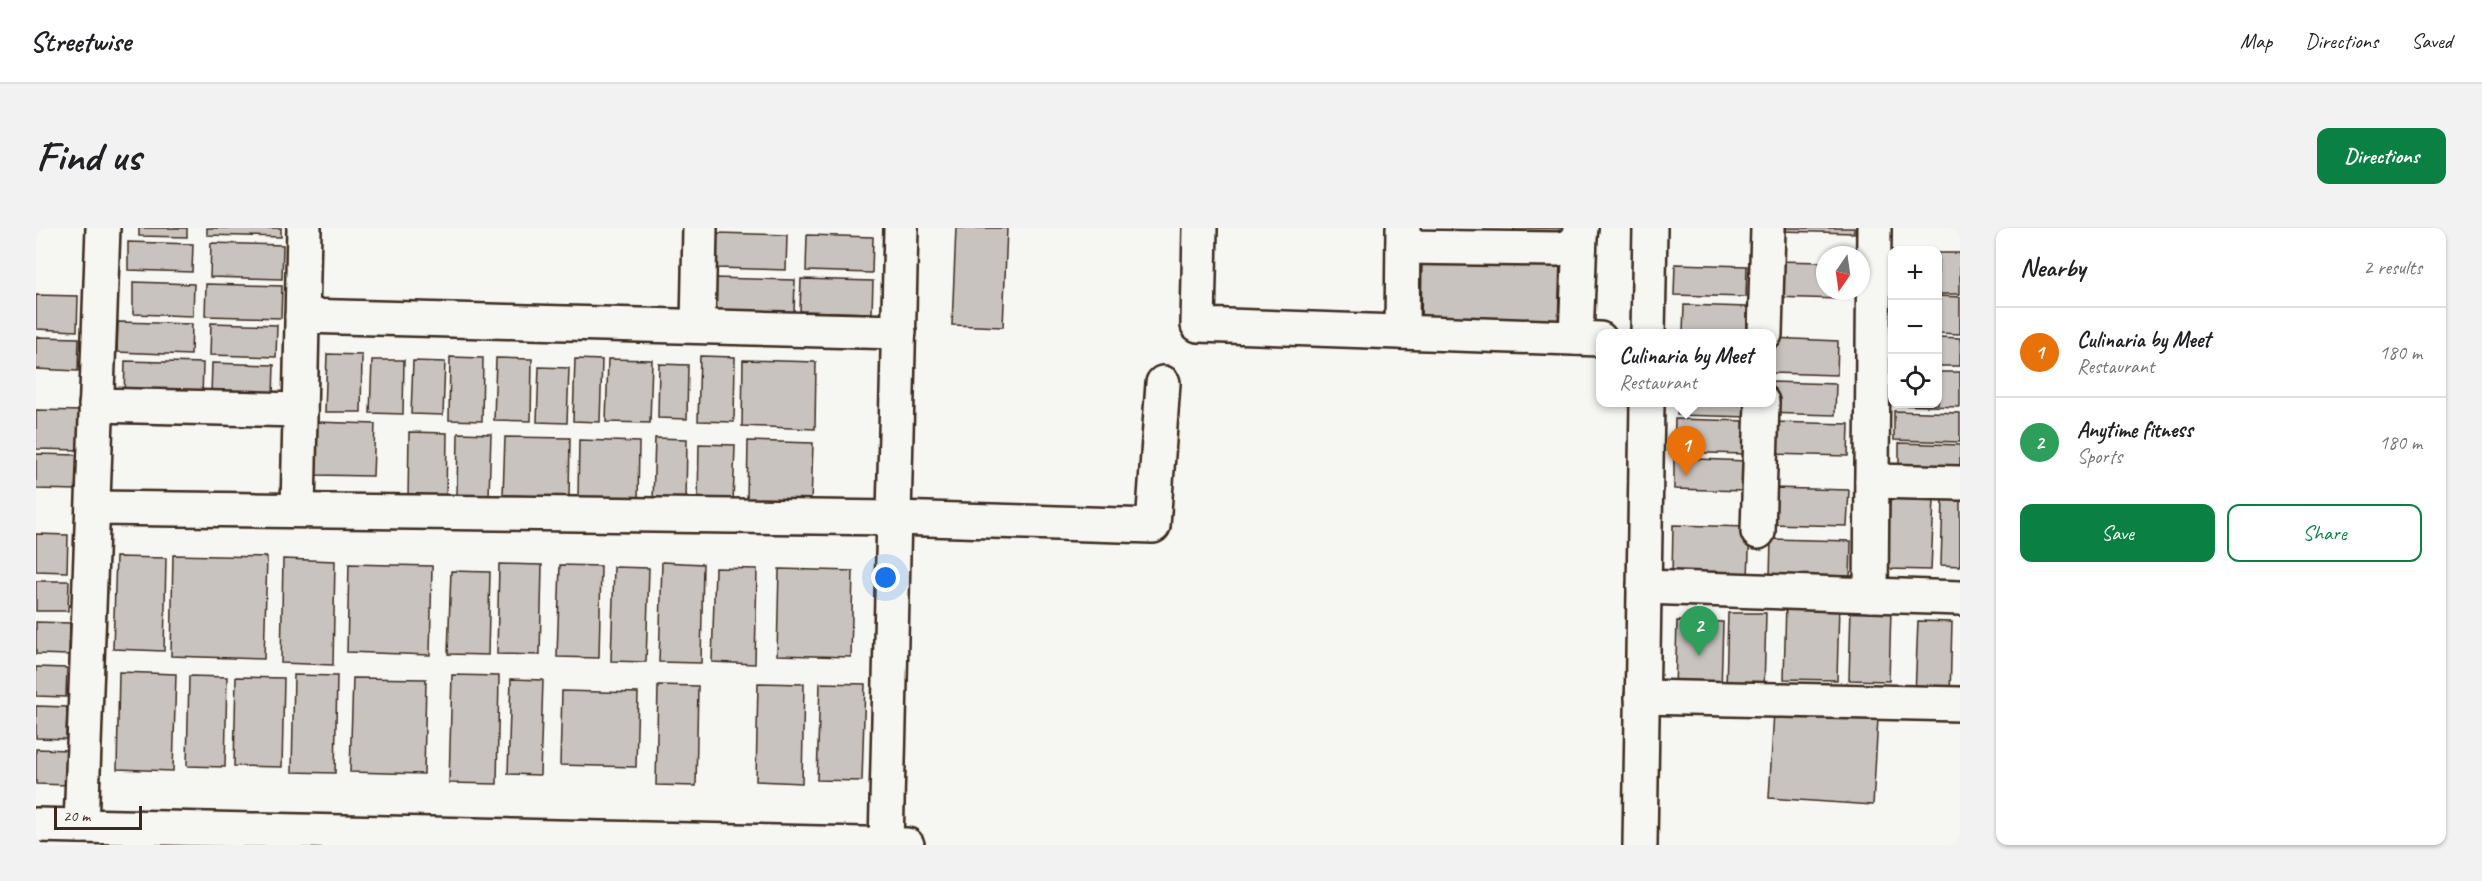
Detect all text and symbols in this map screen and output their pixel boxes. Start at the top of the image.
text: Streetwise [30,24,131,59]
text: Map [2240,28,2272,54]
text: Directions [2305,28,2378,54]
text: Saved [2411,28,2452,54]
button: Directions [2317,128,2446,184]
text: Find us [36,130,141,183]
north arrow [1816,246,1870,300]
map controls [1888,246,1942,408]
button: + [1888,246,1942,300]
text: Nearby [2020,251,2085,284]
text: 2 results [2363,255,2422,280]
button: − [1888,300,1942,354]
text: Culinaria by Meet [2077,326,2210,354]
popup [1596,329,1776,407]
text: 1 [2035,340,2044,365]
text: 180 m [2379,340,2422,365]
text: Culinaria by Meet [1619,342,1753,370]
button: locate [1888,354,1942,408]
text: Restaurant [2077,354,2154,379]
text: Restaurant [1619,370,1697,395]
text: Anytime fitness [2077,416,2193,444]
pin: 1 [1666,426,1706,476]
text: 2 [2035,430,2044,455]
text: 180 m [2379,430,2422,455]
text: Sports [2077,444,2122,469]
button: Save [2020,504,2215,562]
button: Share [2227,504,2422,562]
your location [871,563,900,592]
pin: 2 [1680,606,1718,656]
scale bar [54,803,142,830]
text: 20 m [63,806,90,826]

